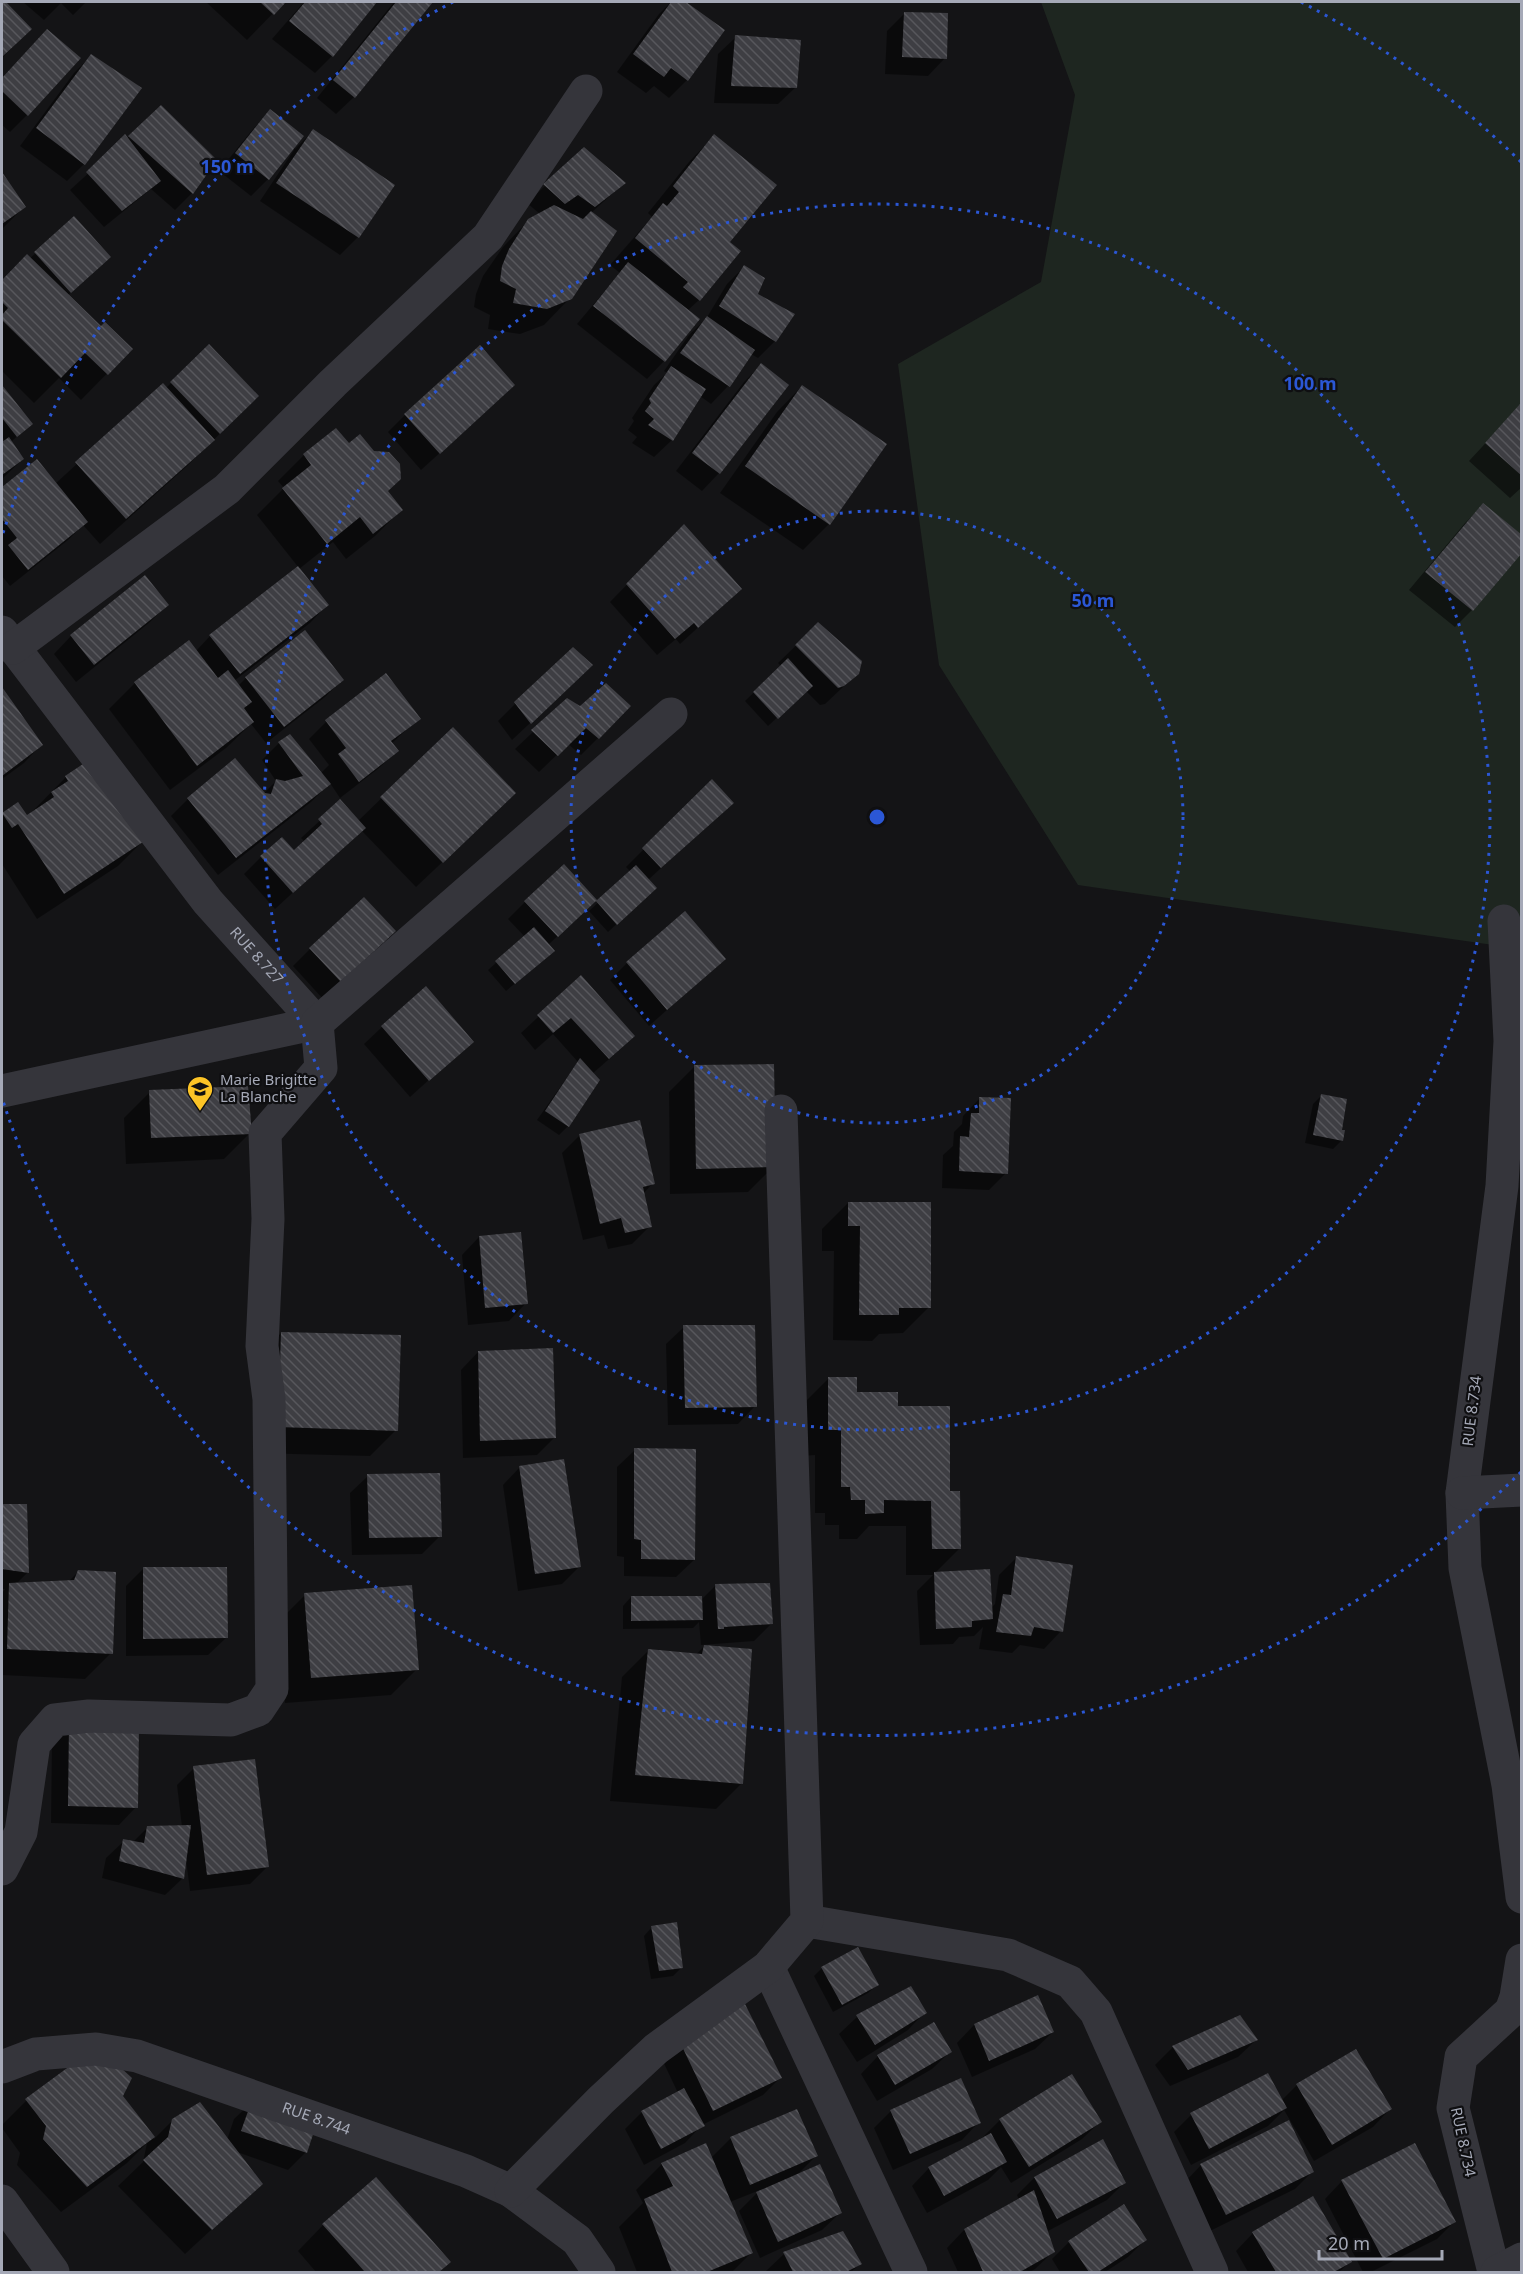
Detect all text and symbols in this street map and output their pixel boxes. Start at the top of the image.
text: 150 m [200,154,254,178]
text: 100 m [1283,371,1337,395]
text: 50 m [1072,588,1114,612]
centre of rings [867,807,887,827]
street label: RUE 8.727 [226,922,288,988]
place label: Marie Brigitte La Blanche [220,1069,317,1106]
school or university icon: Marie Brigitte La Blanche [185,1074,215,1112]
street label: RUE 8.734 [1457,1374,1485,1447]
street label: RUE 8.744 [280,2097,354,2139]
street label: RUE 8.734 [1447,2105,1481,2179]
scale bar [1319,2223,1442,2261]
text: 20 m [1328,2231,1370,2255]

